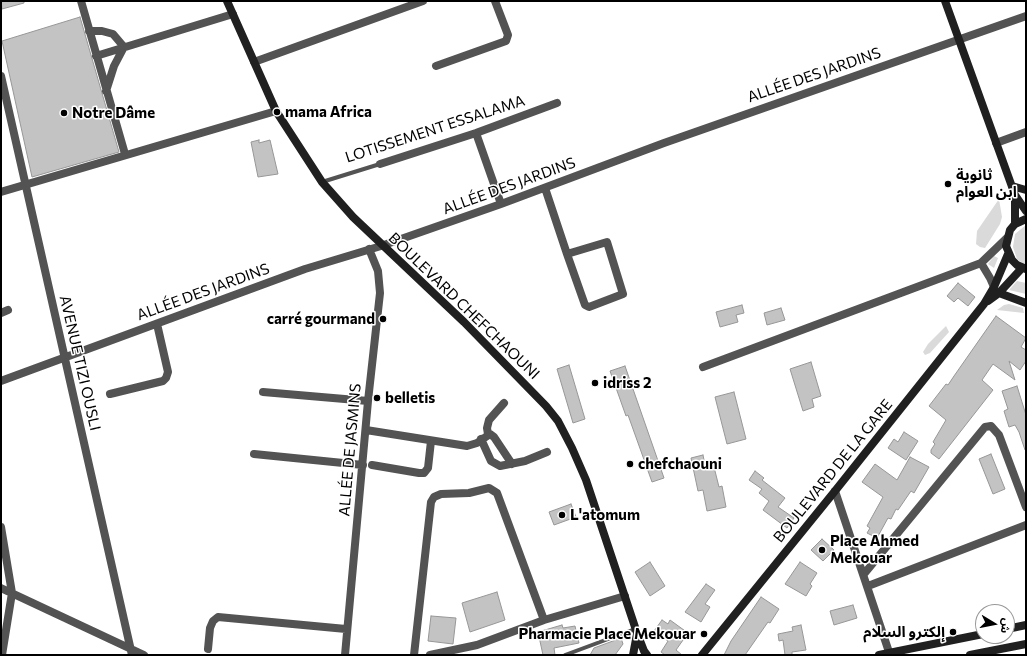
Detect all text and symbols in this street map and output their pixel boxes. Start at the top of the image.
street label: ALLÉE DES JARDINS [745,44,883,106]
street label: LOTISSEMENT ESSALAMA [343,91,527,167]
place label: mama Africa [285,103,372,121]
place label: Notre Dâme [72,104,155,122]
marker: mama Africa [272,107,282,117]
marker: Notre Dâme [59,108,69,118]
street label: ALLÉE DES JARDINS [440,154,578,218]
place label: ثانوية ابن العوام [956,166,1017,201]
marker: ثانوية ابن العوام [943,179,953,189]
street label: BOULEVARD CHEFCHAOUNI [385,229,543,383]
street label: ALLÉE DES JARDINS [134,260,272,324]
street label: AVENUE TIZI OUSLI [56,294,104,432]
place label: carré gourmand [267,310,375,328]
marker: carré gourmand [378,314,388,324]
place label: idriss 2 [603,374,652,392]
marker: idriss 2 [590,378,600,388]
street label: ALLÉE DE JASMINS [335,383,365,517]
place label: belletis [385,389,435,407]
marker: belletis [372,393,382,403]
street label: BOULEVARD DE LA GARE [770,396,896,546]
place label: chefchaouni [638,455,722,473]
marker: chefchaouni [625,459,635,469]
place label: L'atomum [570,506,640,524]
marker: L'atomum [557,510,567,520]
place label: Place Ahmed Mekouar [830,532,919,567]
marker: Place Ahmed Mekouar [817,545,827,555]
north arrow [975,604,1015,644]
text: ش [999,617,1014,635]
place label: إلكترو السلام [863,623,945,641]
place label: Pharmacie Place Mekouar [518,625,696,643]
marker: إلكترو السلام [948,627,958,637]
marker: Pharmacie Place Mekouar [699,629,709,639]

